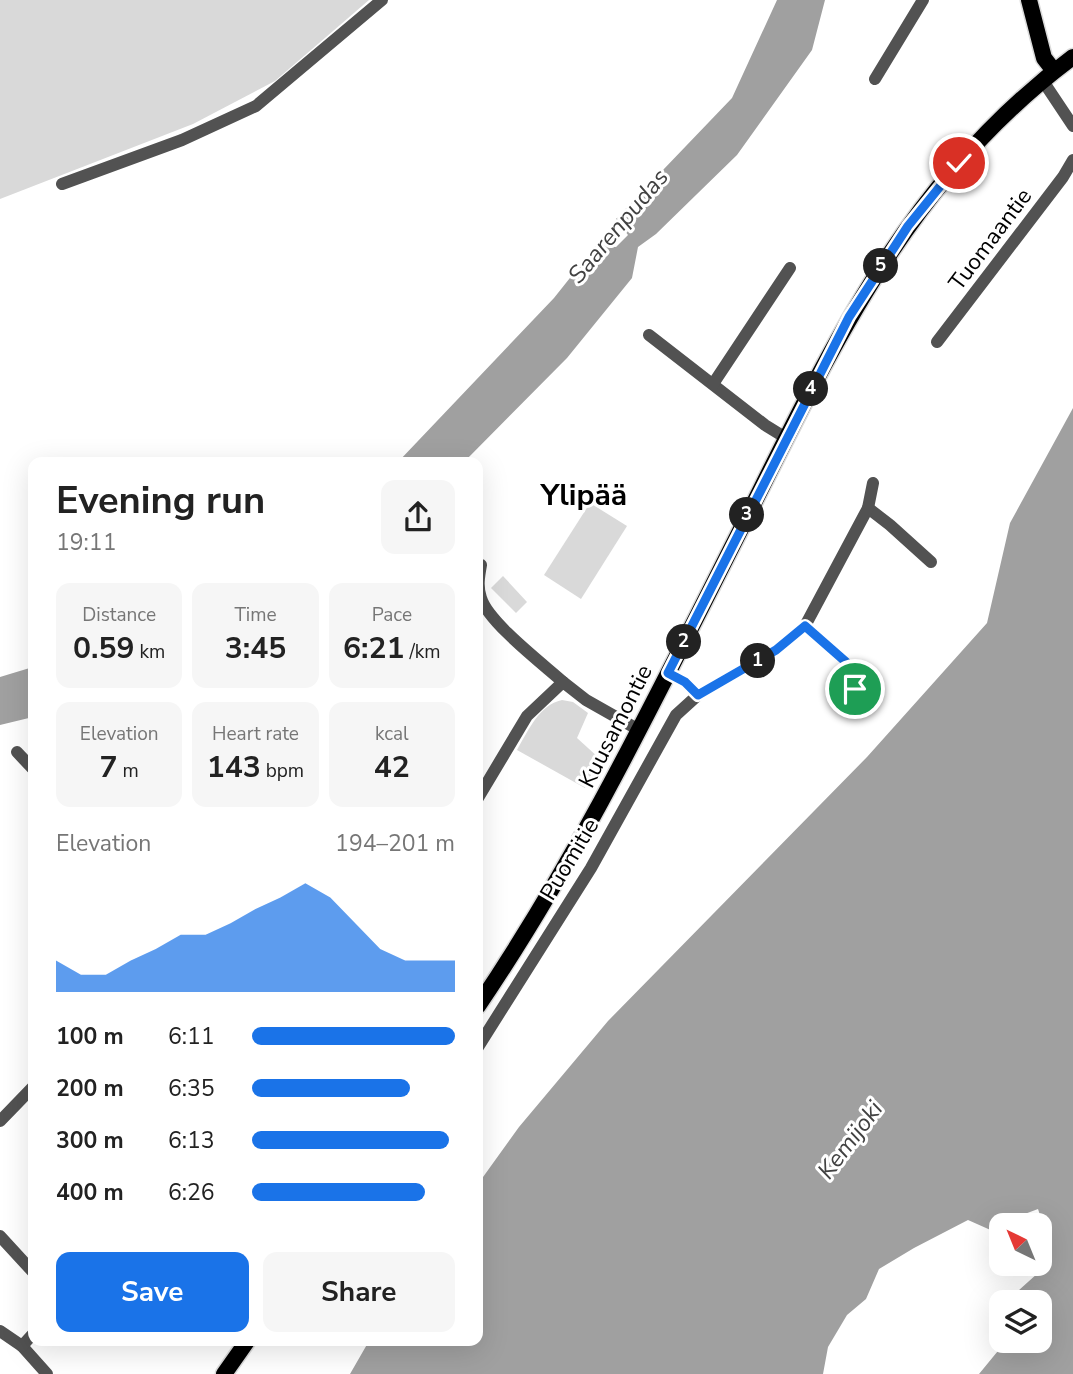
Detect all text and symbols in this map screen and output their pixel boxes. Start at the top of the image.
pin [929,133,989,193]
icon: check [940,144,978,182]
water label: Saarenpudas [561,162,675,290]
street label: Tuomaantie [942,182,1039,297]
pin: 5 [864,248,898,284]
text: 5 [875,252,886,278]
pin: 4 [794,372,828,406]
text: 4 [805,375,816,401]
text: Evening run [56,475,265,526]
district label: Ylipää [540,475,627,516]
button: share [381,480,455,554]
pin: 3 [730,498,764,532]
text: 3 [741,501,752,527]
text: 19:11 [56,527,116,558]
text: Distance [82,602,156,628]
text: Time [234,602,277,628]
text: Pace [372,602,412,628]
pin: 2 [666,624,702,660]
text: 0.59 [73,628,135,669]
text: 3:45 [225,628,286,669]
text: 6:21 [343,628,405,669]
text: 2 [678,628,689,654]
text: km [135,639,165,665]
text: /km [405,639,441,665]
pin: 1 [740,644,776,678]
text: 1 [752,647,763,673]
street label: Kuusamontie [571,659,660,793]
pin [825,659,885,719]
icon: arrive [836,670,874,708]
text: Elevation [80,721,159,747]
text: Heart rate [212,721,299,747]
text: kcal [375,721,409,747]
text: 7 [100,747,118,788]
text: 143 [207,747,261,788]
text: 42 [374,747,410,788]
text: m [118,758,139,784]
text: bpm [261,758,304,784]
street label: Puomitie [533,812,606,906]
text: Elevation [56,828,151,859]
text: 194–201 m [335,828,455,859]
text: 100 m [56,1021,124,1052]
text: 6:11 [168,1021,215,1052]
text: 200 m [56,1073,124,1104]
text: 6:35 [168,1073,215,1104]
water label: Kemijoki [810,1094,890,1186]
text: 300 m [56,1125,124,1156]
text: 6:13 [168,1125,215,1156]
text: 400 m [56,1177,124,1208]
text: 6:26 [168,1177,215,1208]
north arrow [989,1213,1052,1276]
map controls [989,1213,1052,1353]
button: Save [56,1252,249,1332]
button: Share [263,1252,455,1332]
button: layers [989,1290,1052,1353]

